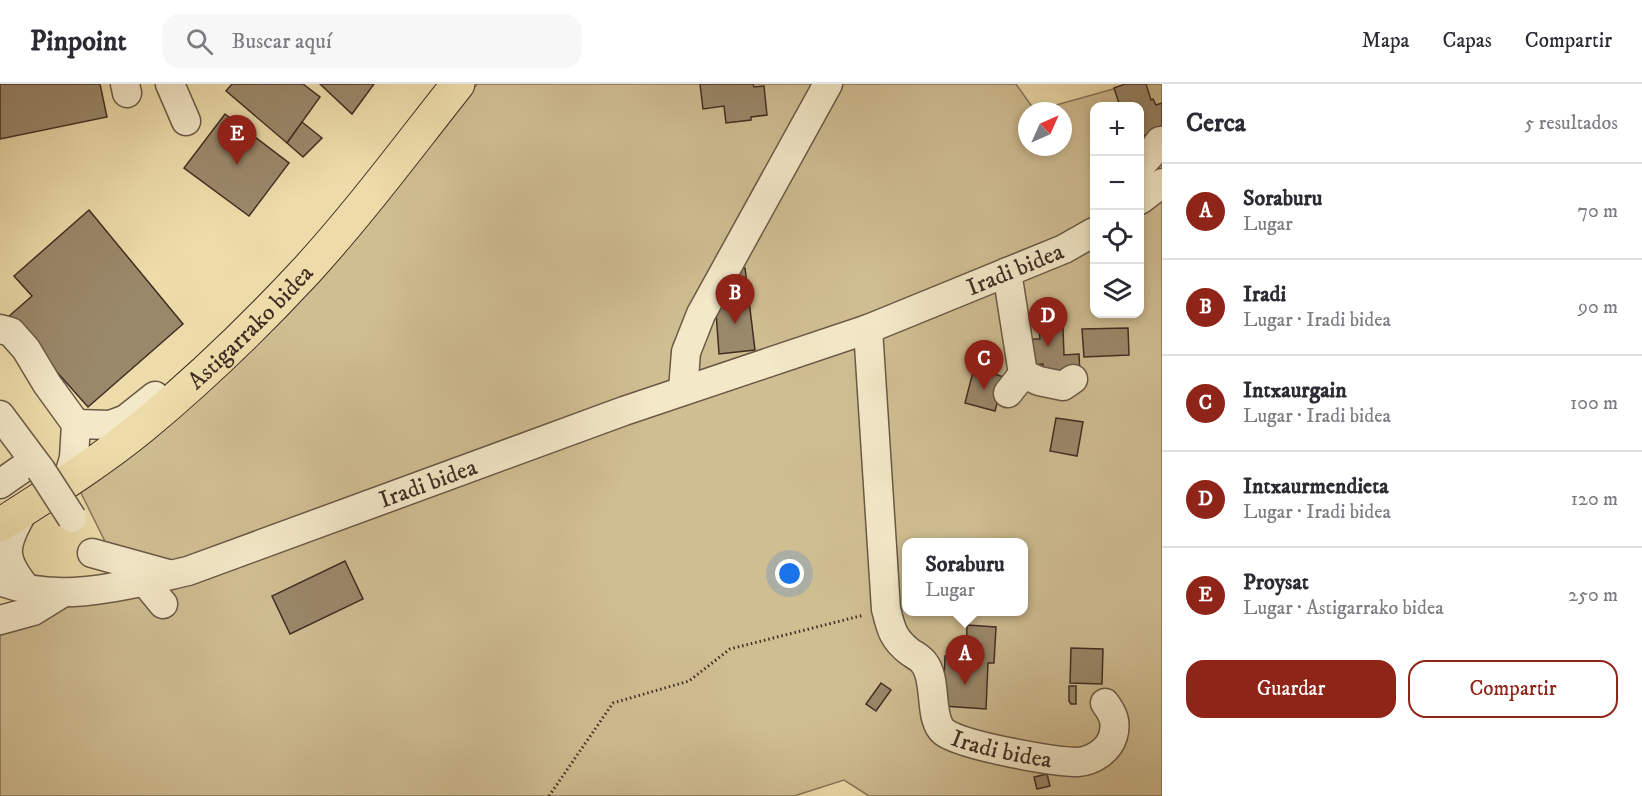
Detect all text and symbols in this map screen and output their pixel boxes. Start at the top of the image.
search box [162,14,582,68]
text: Pinpoint [30,24,126,59]
icon: search [183,25,216,58]
text: Buscar aquí [231,28,332,55]
text: Mapa [1362,28,1409,54]
text: Capas [1442,28,1492,54]
text: Compartir [1525,28,1612,54]
north arrow [1018,102,1072,156]
map controls [1090,102,1144,318]
button: + [1090,102,1144,156]
text: Cerca [1186,107,1246,140]
text: 5 resultados [1524,111,1618,136]
pin: E [218,116,256,165]
button: − [1090,156,1144,210]
text: Soraburu [1243,185,1322,212]
text: A [1199,199,1212,224]
text: 70 m [1577,199,1618,224]
button: locate [1090,210,1144,264]
text: Lugar [1243,212,1293,237]
street label: Iradi bidea [962,236,1069,303]
street label: Astigarrako bidea [182,258,321,397]
button: layers [1090,264,1144,318]
pin: B [716,274,754,324]
text: Iradi [1243,281,1286,308]
text: B [1199,295,1212,320]
text: 90 m [1578,295,1618,320]
pin: D [1028,298,1068,347]
text: Lugar · Iradi bidea [1243,308,1391,333]
pin: C [964,340,1004,390]
text: Intxaurgain [1243,377,1347,404]
text: C [1199,391,1212,416]
text: 100 m [1570,391,1618,416]
text: Lugar · Iradi bidea [1243,404,1391,429]
street label: Iradi bidea [375,452,482,516]
text: Intxaurmendieta [1243,473,1389,500]
text: D [1198,487,1213,512]
text: 120 m [1571,487,1618,512]
text: Lugar · Iradi bidea [1243,500,1391,525]
popup [902,538,1028,616]
text: Soraburu [925,551,1005,578]
your location [775,559,804,588]
text: Proysat [1243,569,1309,596]
text: Lugar [925,578,975,603]
text: E [1198,583,1213,608]
text: 250 m [1568,583,1618,608]
text: Lugar · Astigarrako bidea [1243,596,1444,621]
pin: A [946,636,984,685]
button: Guardar [1186,660,1396,718]
button: Compartir [1408,660,1618,718]
street label: Iradi bidea [947,724,1055,776]

